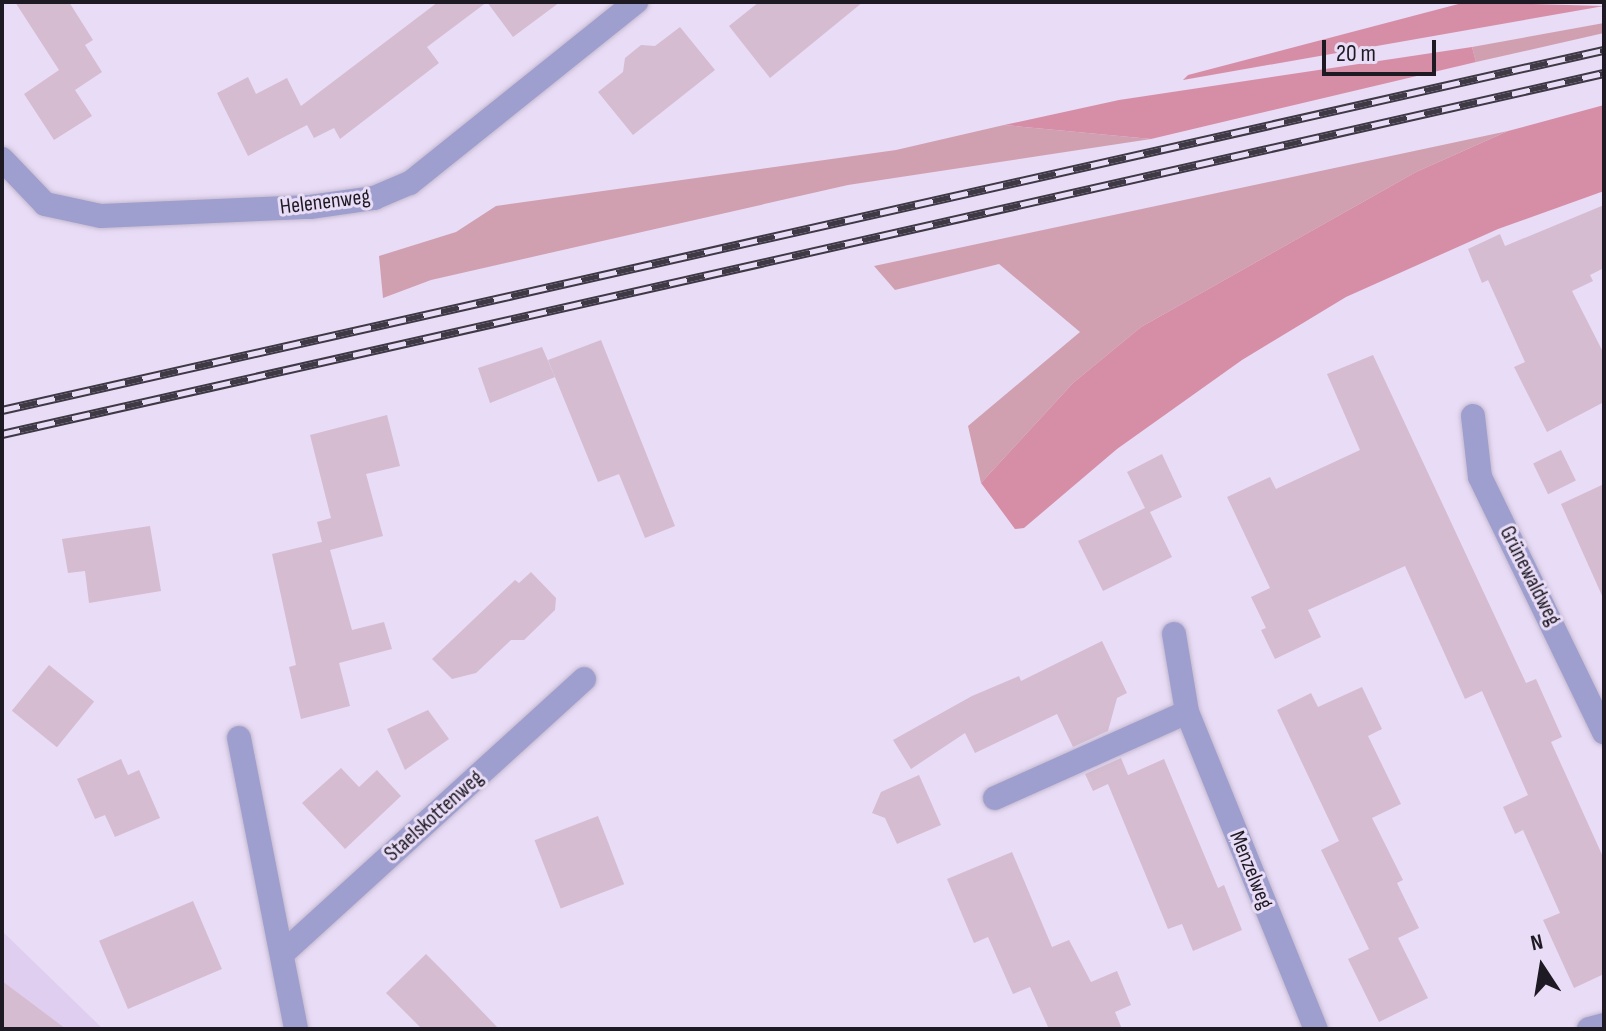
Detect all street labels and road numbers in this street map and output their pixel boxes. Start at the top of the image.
street label: Helenenweg [278,183,372,221]
street label: Grünewaldweg [1494,522,1566,630]
street label: Staelskottenweg [379,765,489,867]
street label: Menzelweg [1223,827,1279,913]

